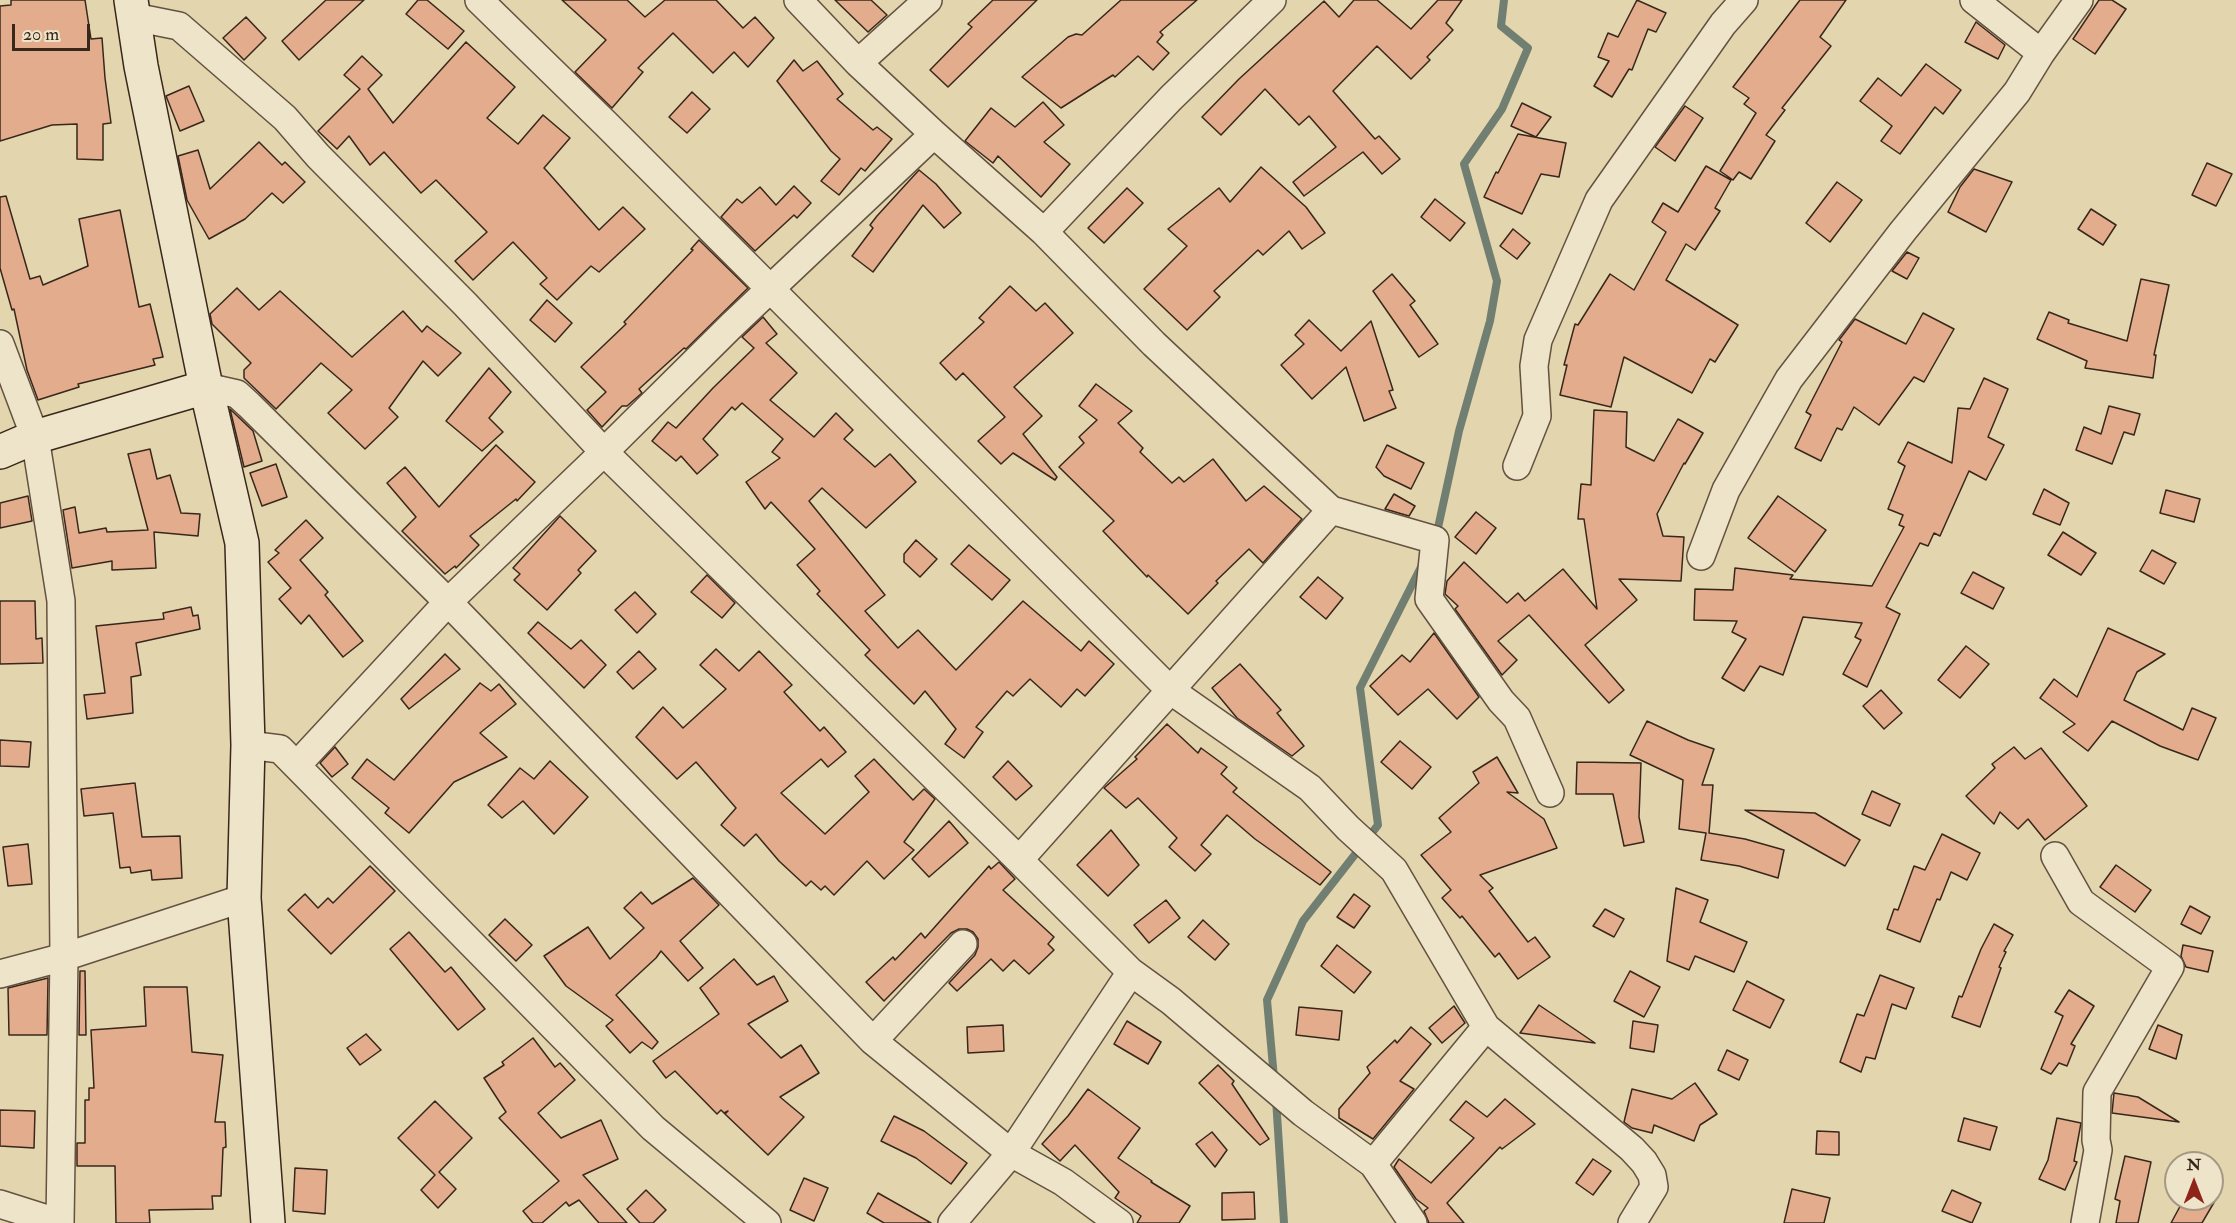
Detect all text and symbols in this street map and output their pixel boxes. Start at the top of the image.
scale bar [15,12,93,50]
text: 20 m [23,23,59,46]
north arrow [2164,1151,2224,1211]
text: N [2187,1155,2201,1175]

